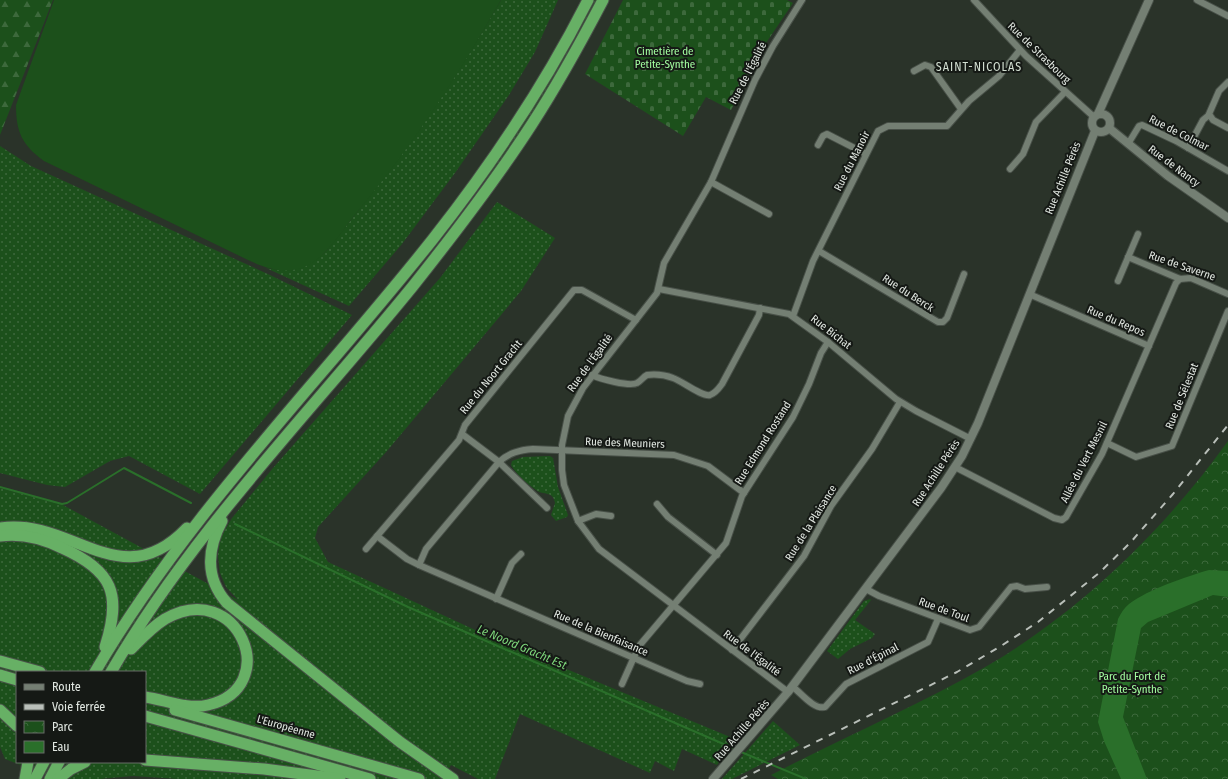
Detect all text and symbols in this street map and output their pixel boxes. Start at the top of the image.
street label: Rue de Strasbourg [1005,20,1074,87]
street label: Rue de l'Égalité [726,39,769,106]
park label: Cimetière de Petite-Synthe [635,45,695,71]
district label: SAINT-NICOLAS [936,60,1022,74]
street label: Rue de Colmar [1147,112,1211,154]
street label: Rue du Manoir [831,129,873,193]
street label: Rue Achille Pérès [1043,140,1084,216]
street label: Rue de Nancy [1146,142,1202,190]
street label: Rue de Saverne [1147,249,1217,283]
street label: Rue du Berck [880,272,937,315]
street label: Rue du Repos [1085,303,1147,339]
street label: Rue Bichat [808,312,854,352]
street label: Rue de l'Égalité [564,331,615,394]
street label: Rue du Noort Gracht [457,337,525,417]
street label: Rue de Sélestat [1163,361,1201,431]
street label: Rue Edmond Rostand [732,399,794,487]
street label: Allée du Vert Mesnil [1058,419,1110,505]
street label: Rue des Meuniers [585,435,665,451]
street label: Rue Achille Pérès [910,437,963,509]
street label: Rue de la Plaisance [782,483,840,563]
street label: Rue de Toul [917,595,971,625]
street label: Rue de la Bienfaisance [552,607,650,659]
water label: Le Noord Gracht Est [475,622,569,672]
street label: Rue de l'Égalité [721,626,784,679]
street label: Rue d'Épinal [845,640,901,677]
park label: Parc du Fort de Petite-Synthe [1098,670,1166,696]
legend [16,671,146,763]
text: Route [52,680,81,694]
street label: Rue Achille Pérès [712,696,772,763]
text: Voie ferrée [52,700,105,714]
street label: L'Européenne [255,713,317,741]
text: Parc [52,720,73,734]
text: Eau [52,740,70,754]

